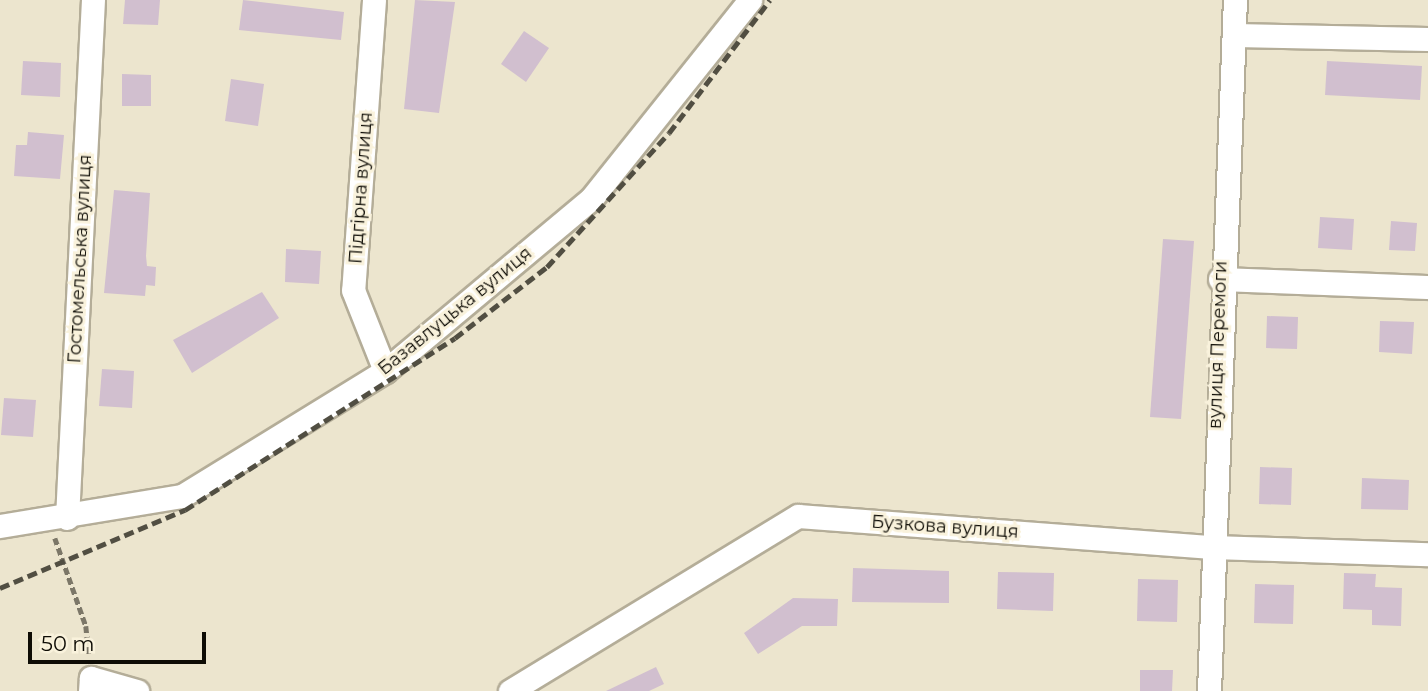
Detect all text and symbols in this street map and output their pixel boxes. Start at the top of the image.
street label: Підгірна вулиця [345,111,377,265]
street label: Гостомельська вулиця [64,154,96,364]
street label: Базавлуцька вулиця [374,242,536,380]
street label: вулиця Перемоги [1204,261,1232,429]
street label: Бузкова вулиця [871,511,1019,543]
scale bar [32,618,210,662]
text: 50 m [41,631,95,656]

